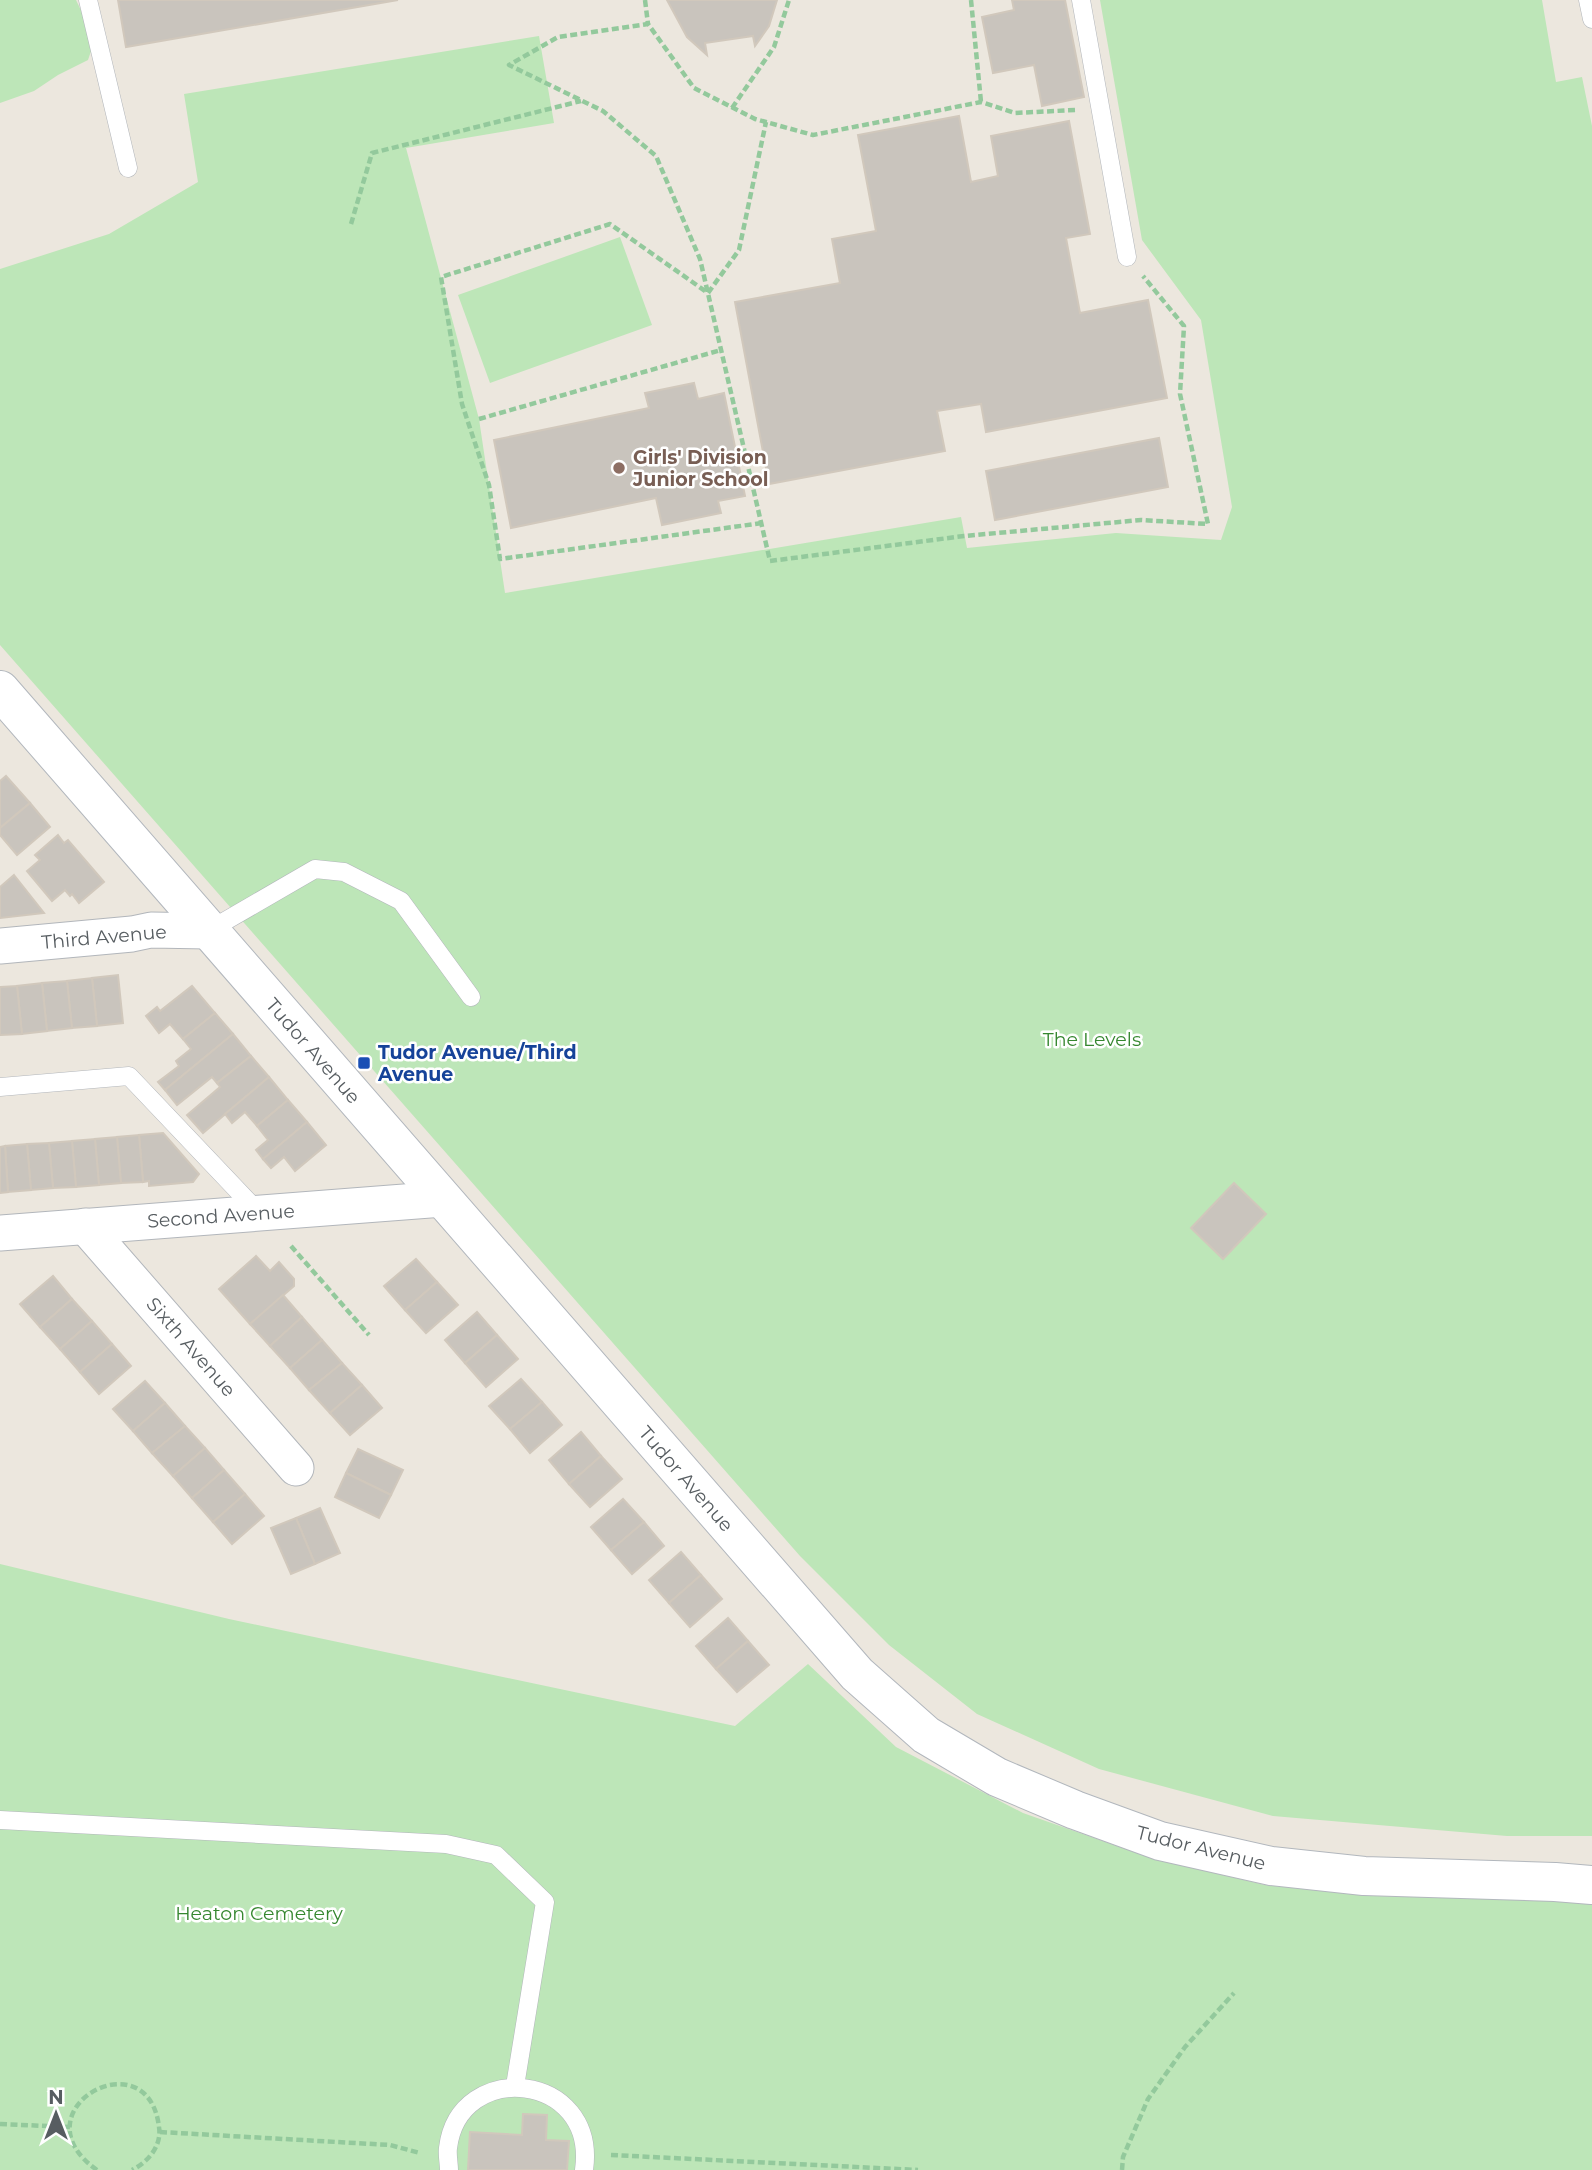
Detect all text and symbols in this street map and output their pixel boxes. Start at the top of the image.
place label: Girls' Division Junior School [632,446,768,491]
marker: Girls' Division Junior School [611,460,627,476]
street label: Third Avenue [40,920,168,954]
street label: Tudor Avenue [261,993,365,1109]
park label: The Levels [1043,1028,1141,1051]
place label: Tudor Avenue/Third Avenue [377,1041,577,1086]
marker: Tudor Avenue/Third Avenue [356,1055,372,1071]
street label: Second Avenue [146,1199,296,1233]
street label: Sixth Avenue [142,1293,240,1401]
street label: Tudor Avenue [634,1421,738,1537]
street label: Tudor Avenue [1134,1821,1268,1875]
park label: Heaton Cemetery [175,1902,344,1925]
north arrow [21,2079,91,2149]
text: N [48,2086,64,2109]

